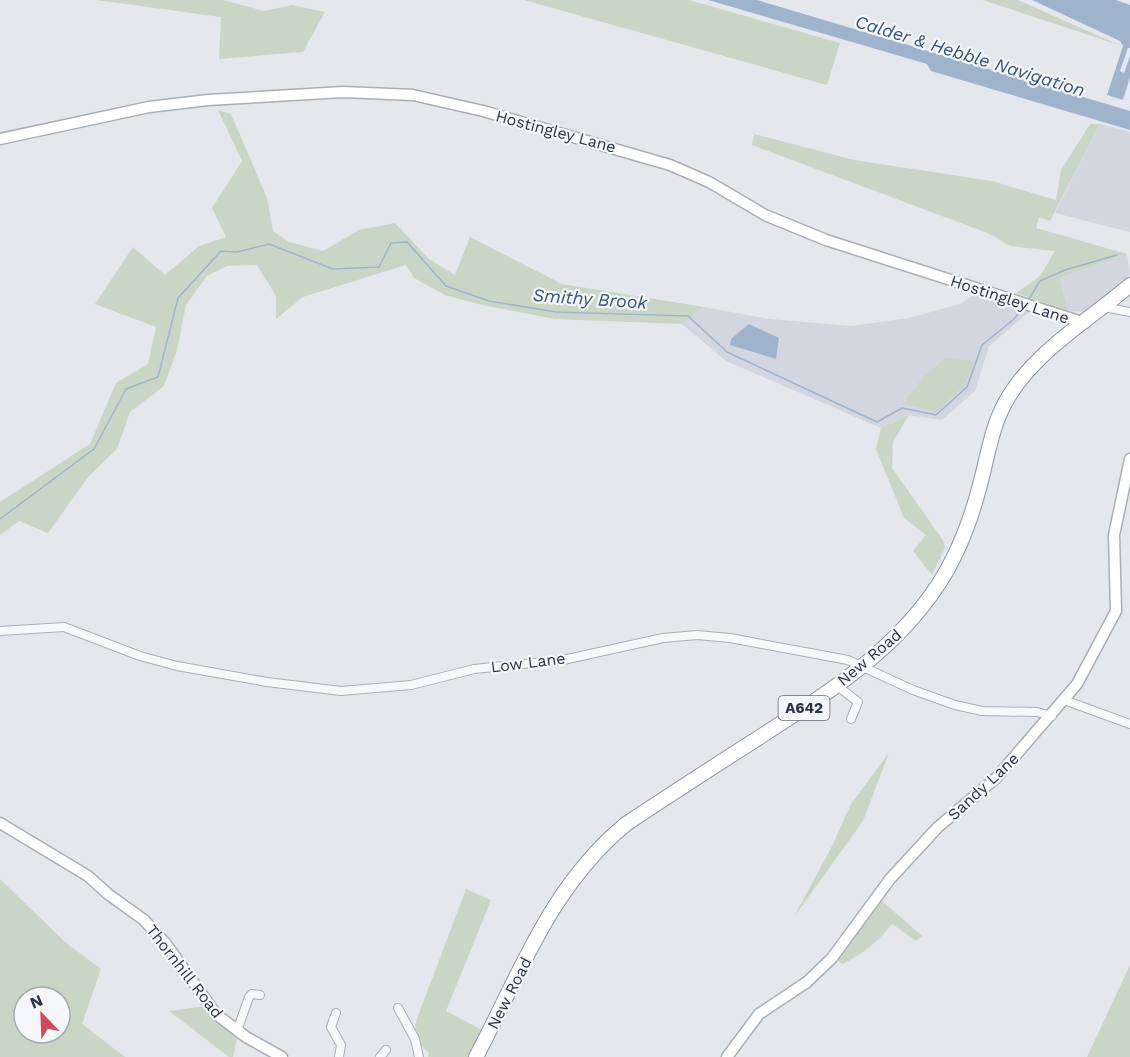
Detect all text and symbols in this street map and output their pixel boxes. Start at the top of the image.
water label: Calder & Hebble Navigation [853,11,1088,101]
street label: Hostingley Lane [494,106,618,157]
street label: Hostingley Lane [948,271,1072,328]
water label: Smithy Brook [532,284,649,313]
street label: New Road [833,625,905,690]
street label: Low Lane [490,649,566,676]
road number: A642 [778,696,830,720]
street label: Sandy Lane [944,749,1023,824]
street label: Thornhill Road [142,921,227,1022]
street label: New Road [483,954,536,1032]
north arrow [12,985,72,1045]
text: N [27,991,46,1013]

